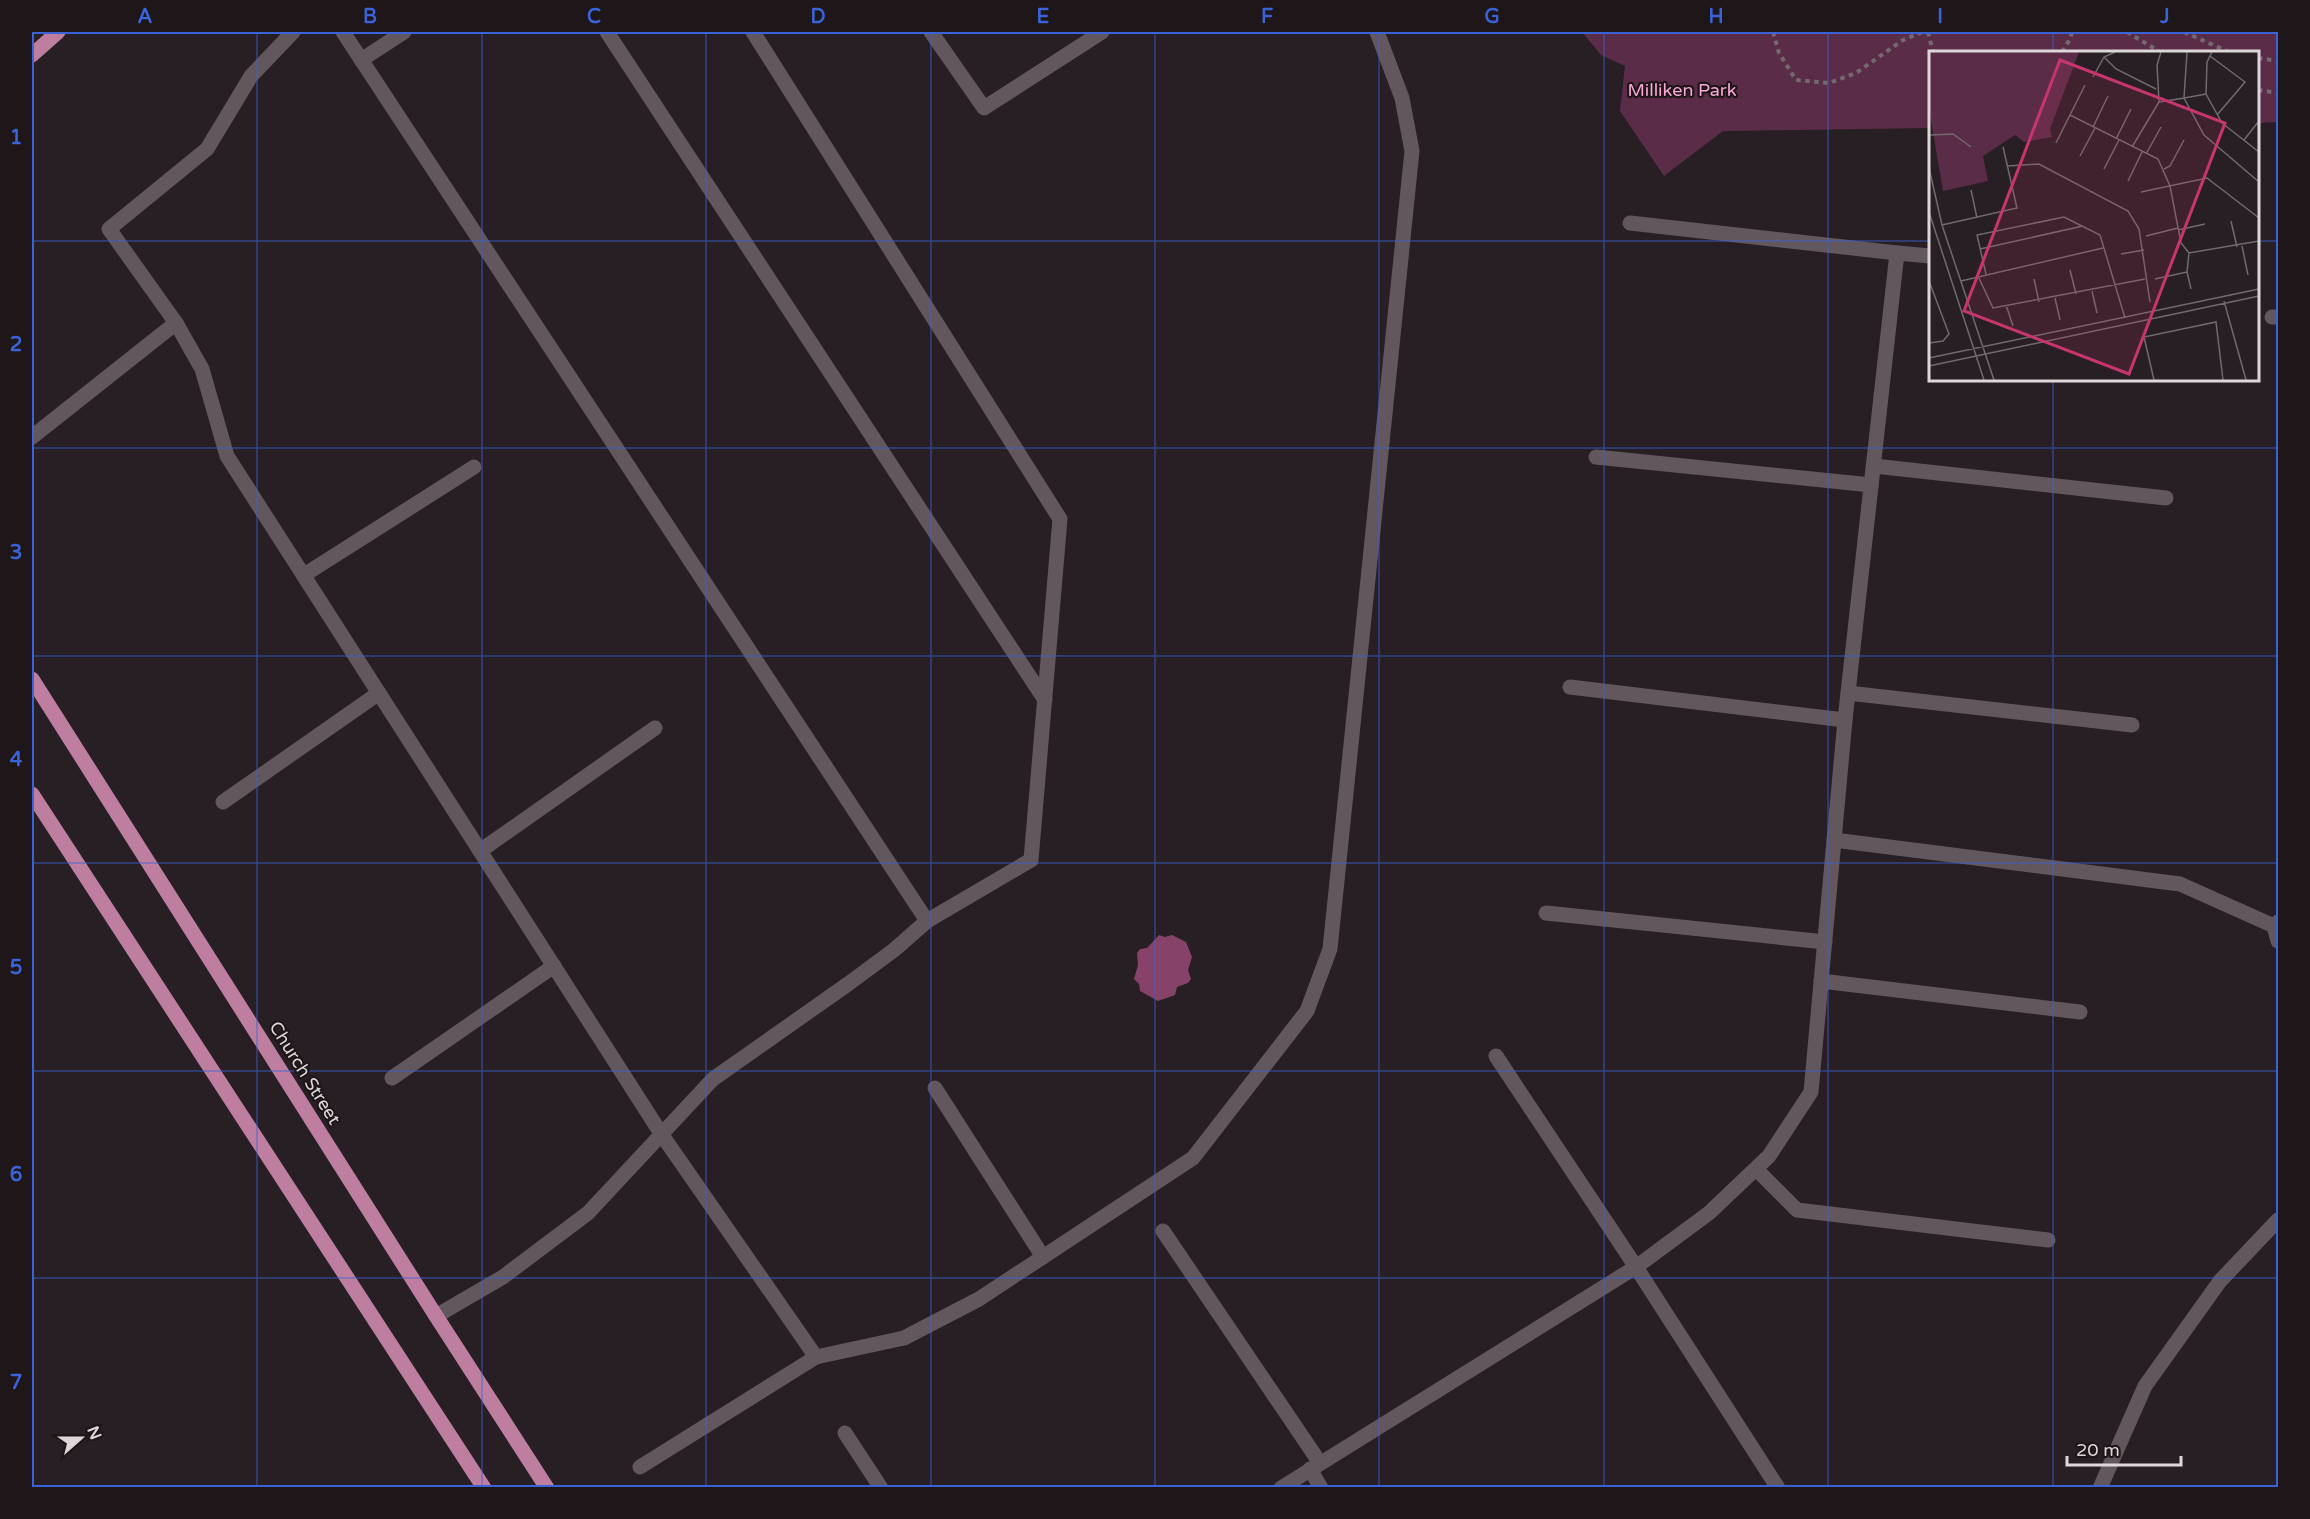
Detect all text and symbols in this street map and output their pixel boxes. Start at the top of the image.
text: A [138,5,153,29]
text: B [363,5,377,29]
text: C [587,5,601,29]
text: D [810,5,826,29]
text: E [1037,5,1050,29]
text: F [1261,5,1273,29]
text: G [1484,5,1500,29]
text: H [1708,5,1724,29]
text: I [1937,5,1943,29]
text: J [2159,5,2170,29]
inset map [1929,51,2259,381]
park label: Milliken Park [1627,79,1737,101]
text: 1 [10,126,22,150]
text: 2 [10,333,22,357]
text: 3 [10,541,22,565]
text: 4 [10,748,23,772]
text: 5 [10,956,22,980]
street label: Church Street [264,1017,346,1129]
text: 6 [10,1163,22,1187]
text: 7 [10,1371,22,1395]
north arrow [51,1408,111,1468]
text: N [82,1423,106,1443]
scale bar [2067,1429,2181,1467]
text: 20 m [2076,1439,2120,1461]

